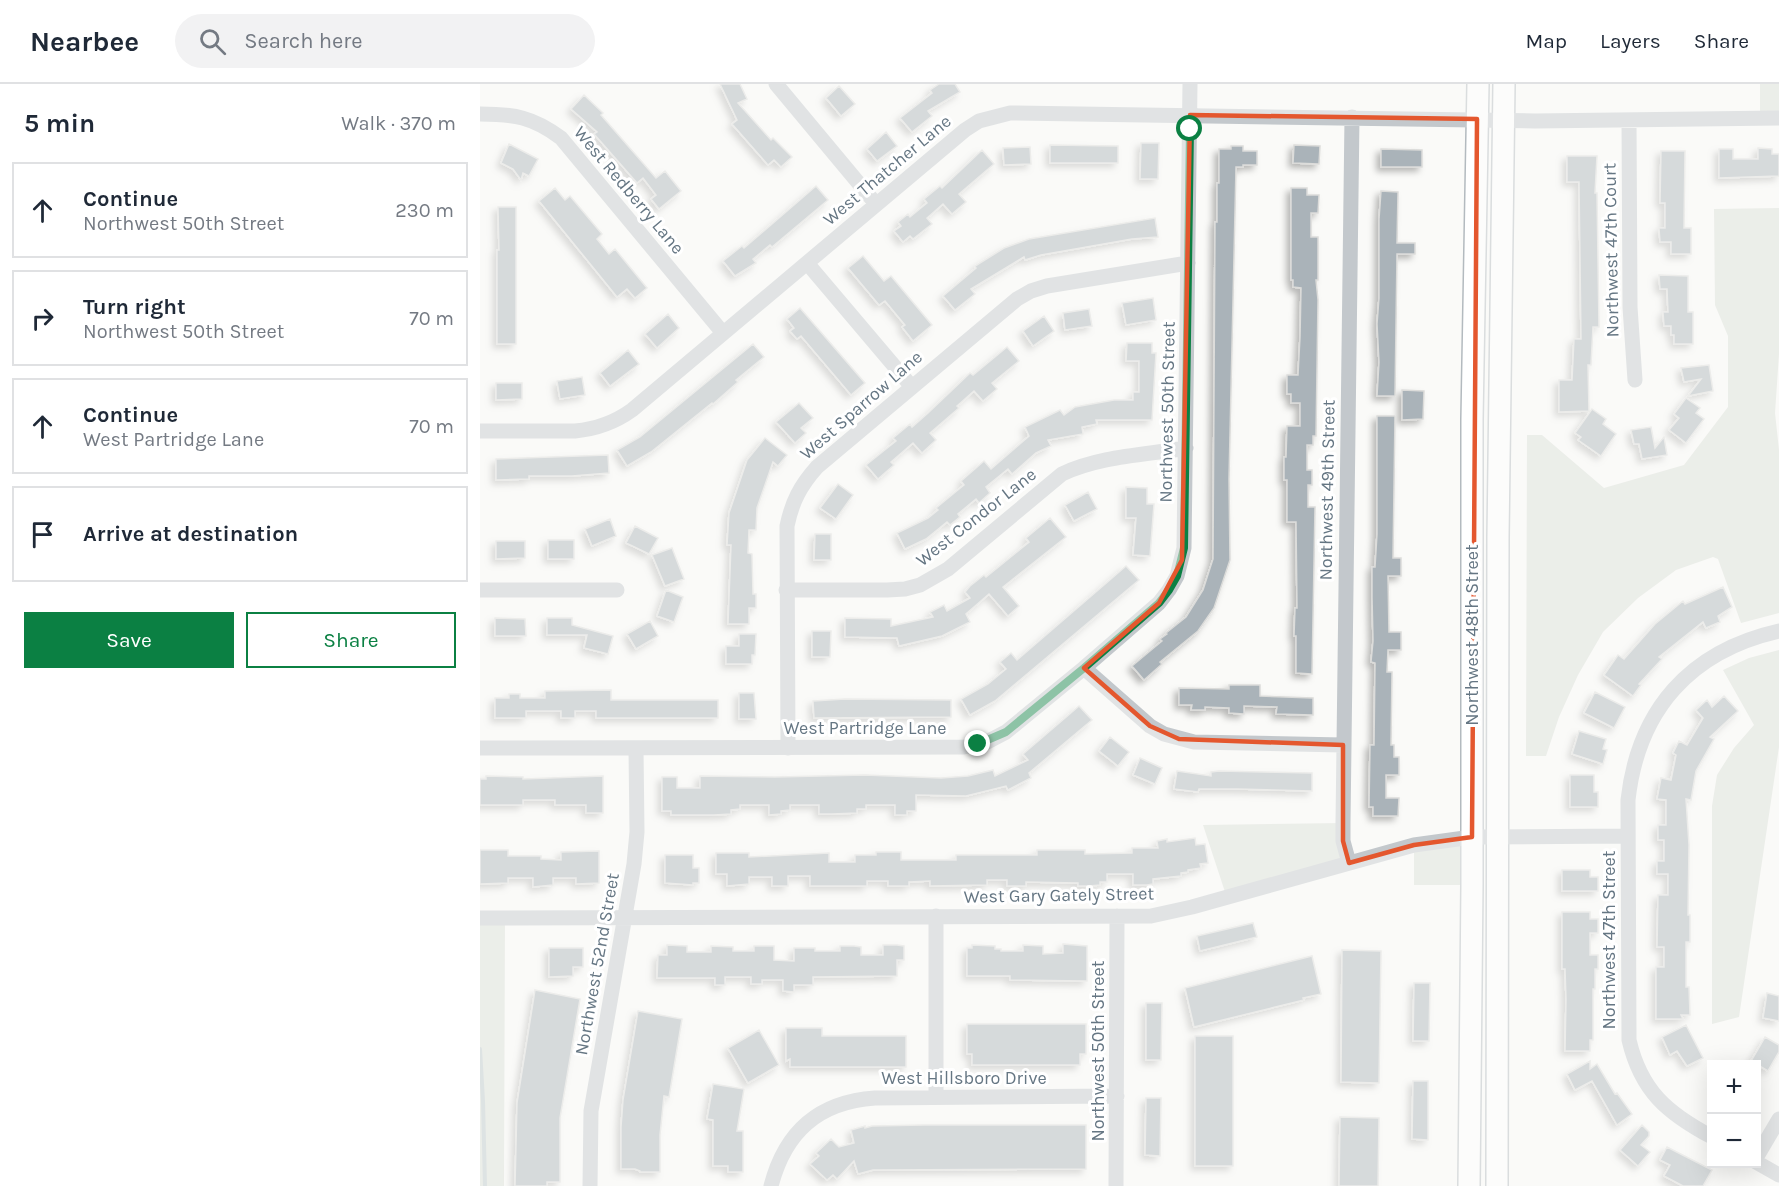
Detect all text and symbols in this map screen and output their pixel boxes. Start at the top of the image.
search box [175,14,595,68]
text: Nearbee [30,25,139,58]
icon: search [196,25,229,58]
text: Search here [244,28,363,54]
text: Map [1525,29,1567,53]
text: Layers [1600,29,1661,53]
text: Share [1694,29,1749,53]
text: 5 min [24,108,95,139]
street label: West Thatcher Lane [818,110,956,230]
text: Walk · 370 m [341,112,456,135]
route start [1176,115,1202,141]
street label: West Redberry Lane [569,122,689,258]
street label: Northwest 47th Court [1598,162,1624,337]
text: Continue [83,186,178,212]
icon: ahead [26,194,59,227]
text: 230 m [395,199,454,222]
text: Northwest 50th Street [83,212,284,235]
text: Turn right [83,294,186,320]
icon: right [26,302,59,335]
text: 70 m [409,307,454,330]
text: Northwest 50th Street [83,320,284,343]
street label: Northwest 50th Street [1154,321,1180,503]
street label: West Sparrow Lane [795,346,927,464]
street label: Northwest 49th Street [1314,399,1340,581]
text: Continue [83,402,178,428]
icon: ahead [26,410,59,443]
text: 70 m [409,415,454,438]
text: West Partridge Lane [83,428,264,451]
street label: West Condor Lane [911,463,1041,571]
icon: arrive [26,518,59,551]
text: Arrive at destination [83,521,298,547]
street label: Northwest 48th Street [1461,544,1483,726]
button: Save [24,612,234,668]
button: Share [246,612,456,668]
street label: West Partridge Lane [783,717,947,739]
route end [964,730,990,756]
street label: Northwest 47th Street [1598,850,1620,1029]
street label: Northwest 52nd Street [570,871,624,1057]
street label: West Gary Gately Street [964,882,1155,908]
street label: Northwest 50th Street [1087,960,1109,1142]
map controls [1707,1060,1761,1168]
button: + [1707,1060,1761,1114]
street label: West Hillsboro Drive [881,1067,1047,1089]
button: − [1707,1114,1761,1168]

